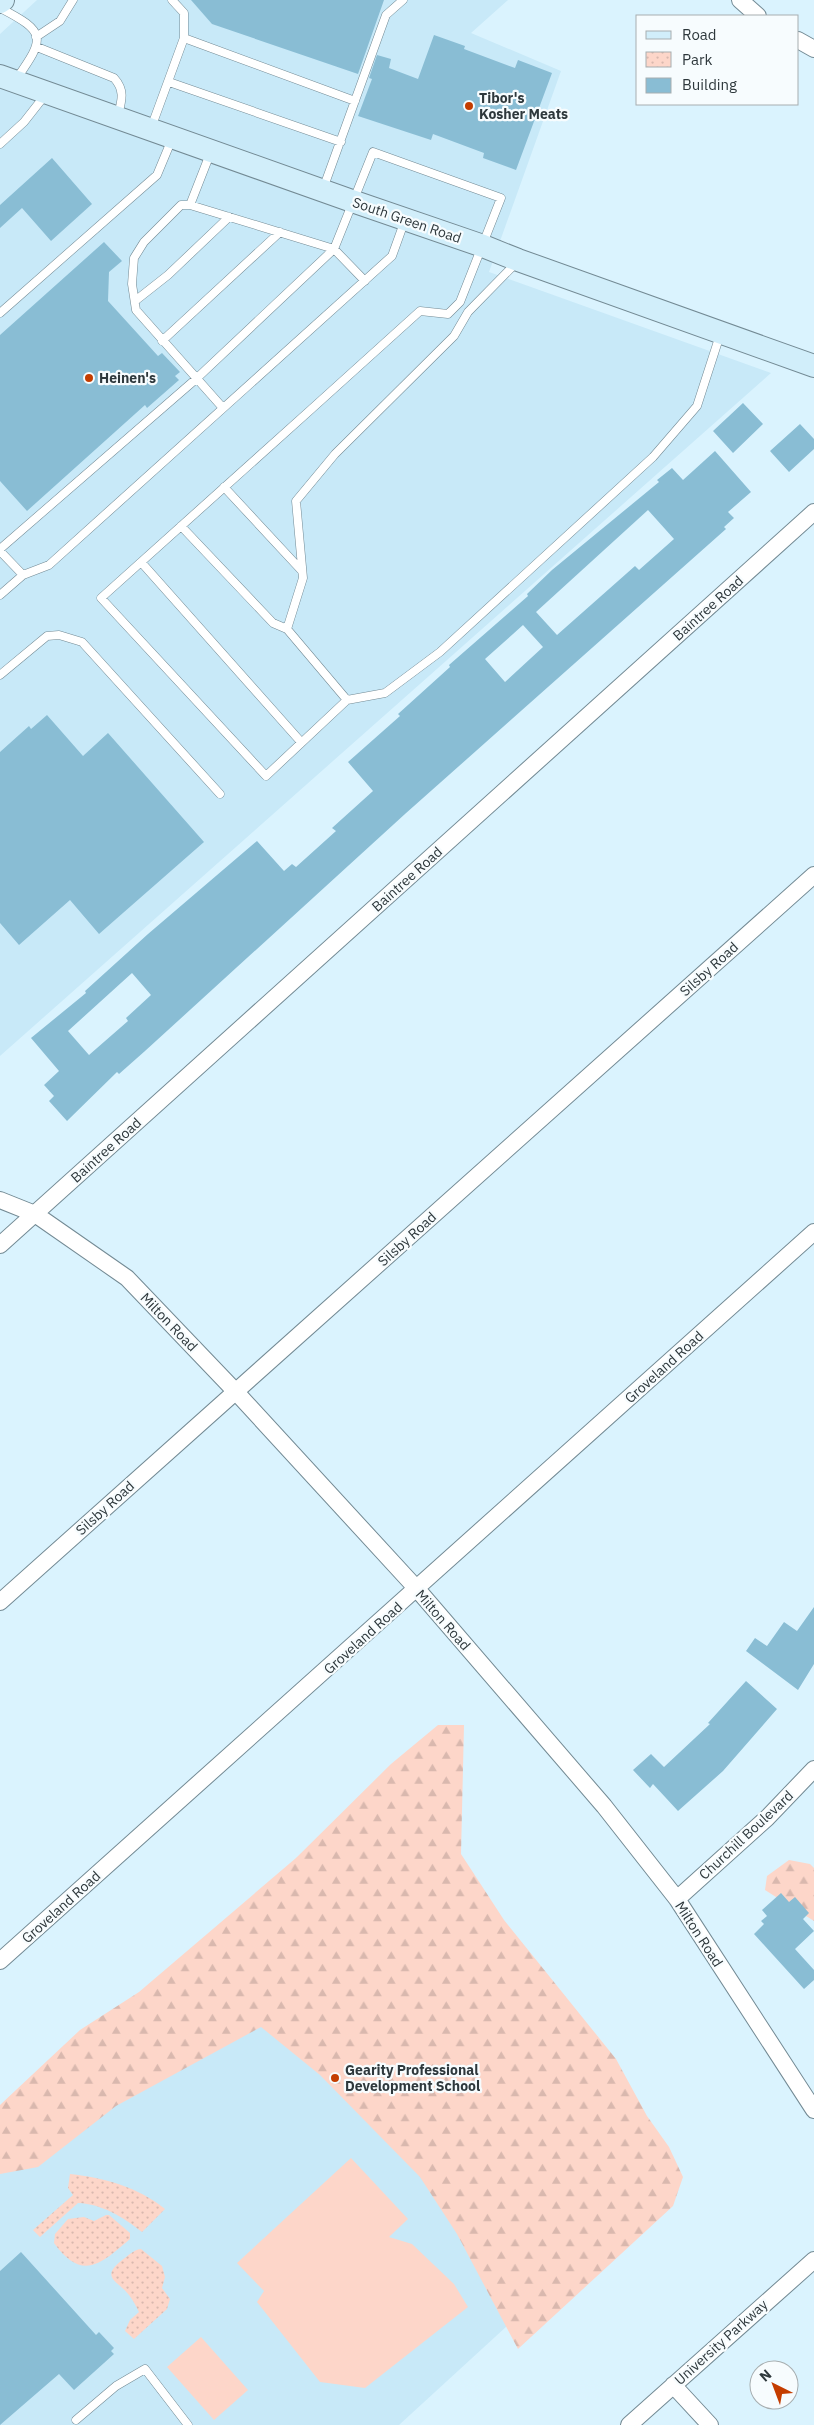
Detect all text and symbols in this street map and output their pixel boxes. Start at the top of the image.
legend [636,15,799,105]
text: Road [682,25,717,44]
text: Park [682,50,712,69]
text: Building [682,75,737,94]
place label: Tibor's Kosher Meats [479,89,568,123]
marker: Tibor's Kosher Meats [463,100,475,112]
street label: South Green Road [350,193,464,247]
place label: Heinen's [99,369,156,387]
marker: Heinen's [83,372,95,384]
street label: Baintree Road [669,572,747,644]
street label: Baintree Road [368,843,446,915]
street label: Silsby Road [676,938,742,1000]
street label: Baintree Road [67,1114,145,1186]
street label: Silsby Road [374,1208,440,1270]
street label: Milton Road [137,1289,201,1355]
street label: Groveland Road [621,1327,707,1407]
street label: Silsby Road [72,1477,138,1539]
street label: Milton Road [412,1586,474,1654]
street label: Groveland Road [320,1598,406,1678]
street label: Churchill Boulevard [695,1787,797,1883]
street label: Groveland Road [18,1867,104,1947]
street label: Milton Road [671,1898,727,1970]
place label: Gearity Professional Development School [345,2061,480,2095]
marker: Gearity Professional Development School [329,2072,341,2084]
street label: University Parkway [671,2295,771,2389]
north arrow [749,2360,799,2410]
text: N [756,2365,775,2385]

